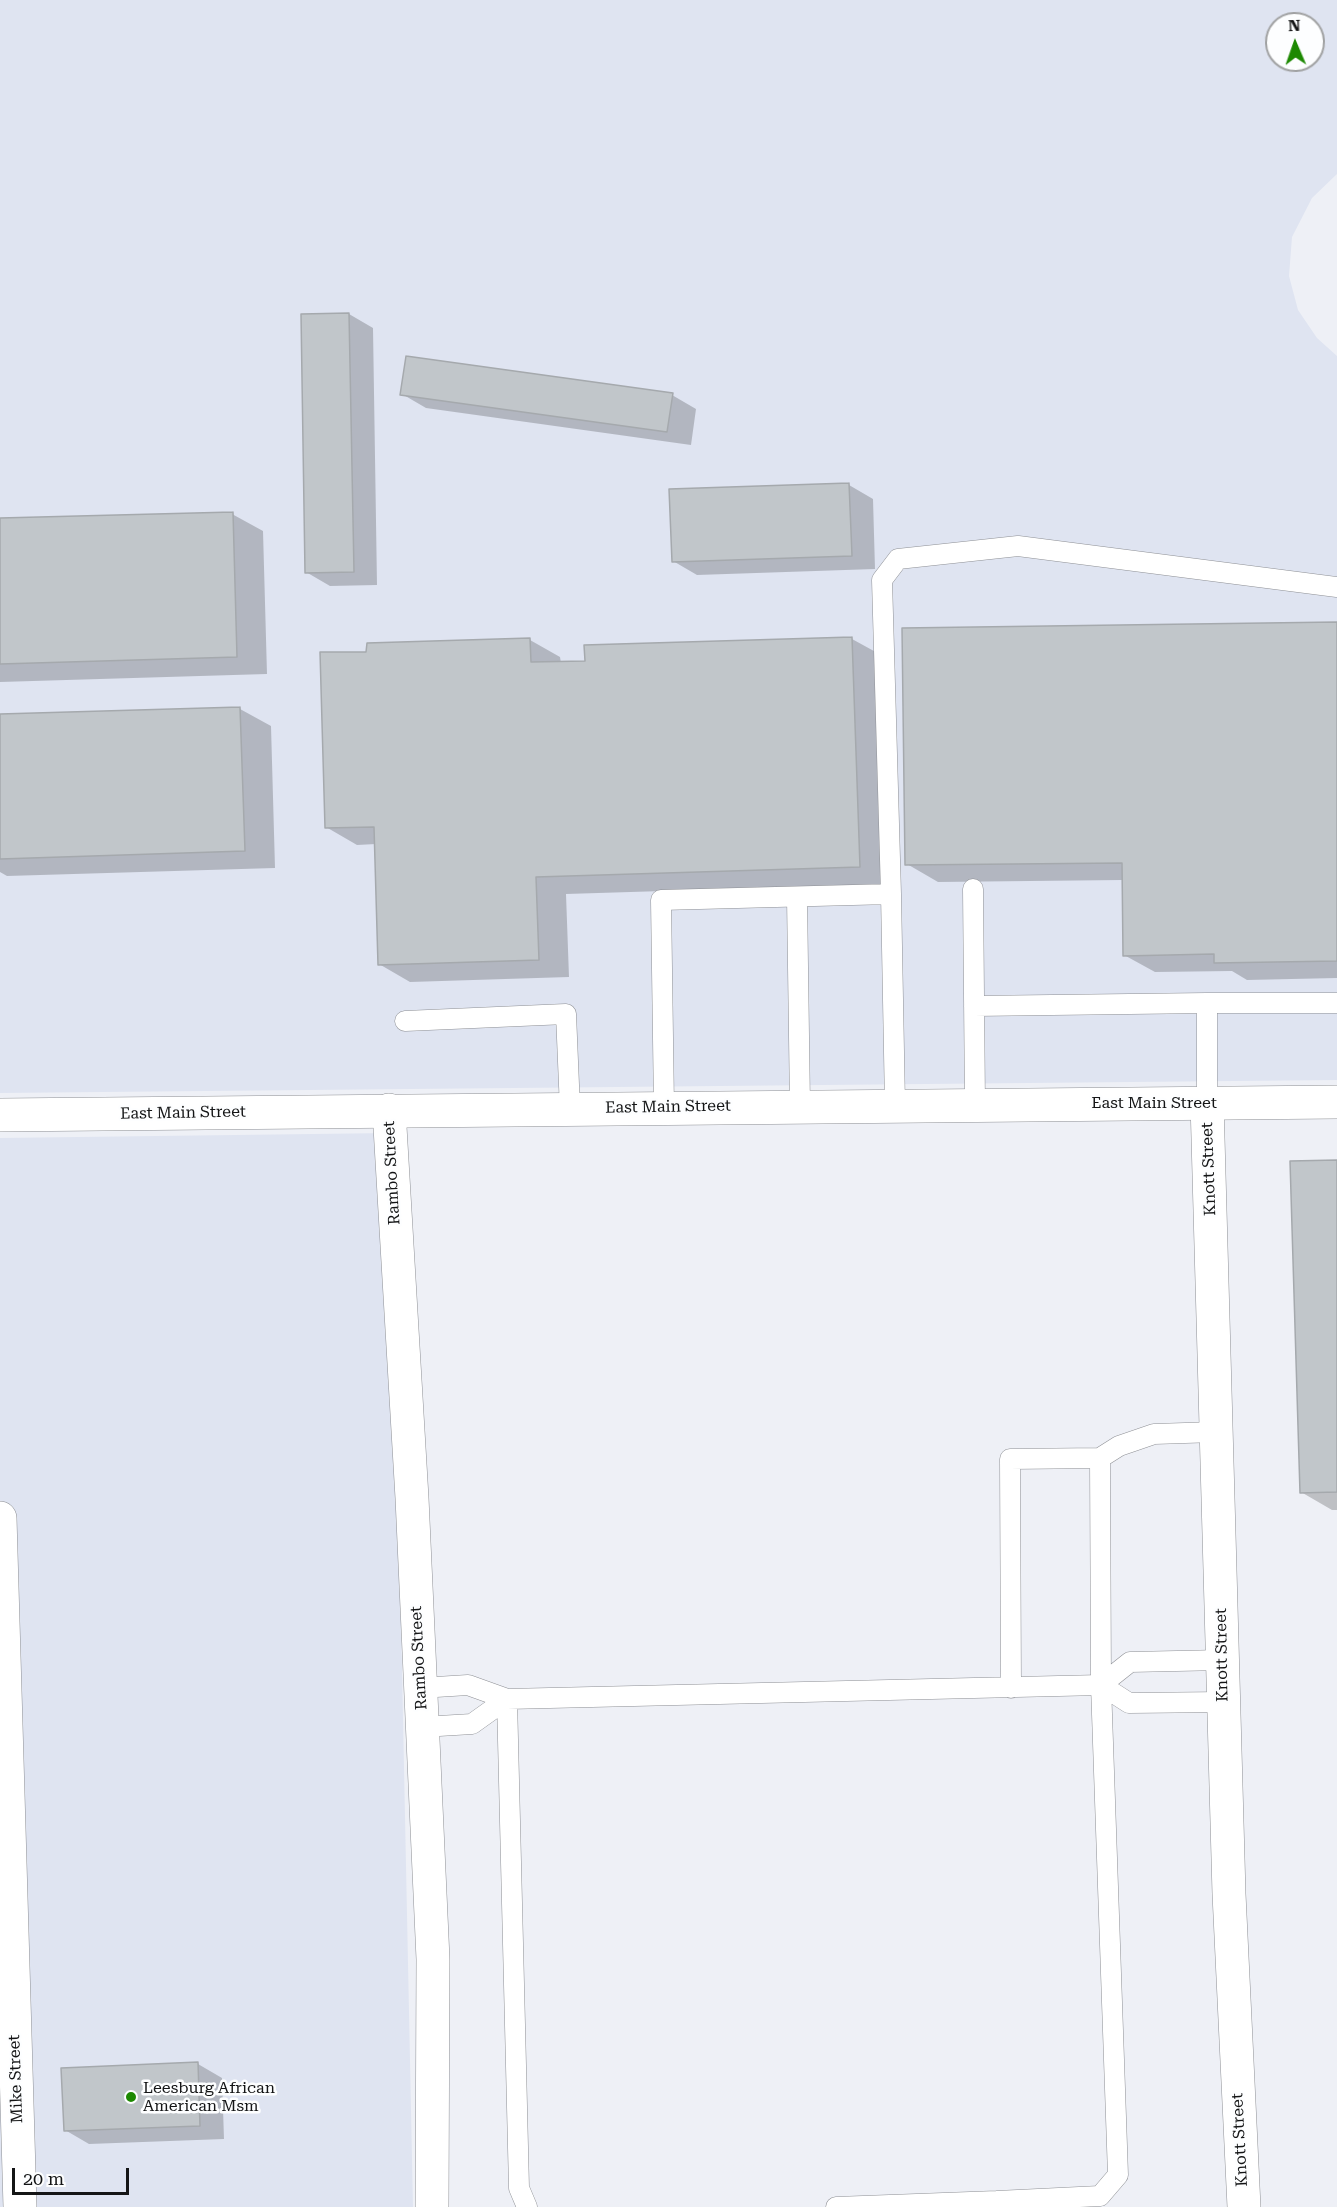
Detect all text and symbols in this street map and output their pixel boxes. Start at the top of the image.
north arrow [1265,12,1325,72]
text: N [1288,16,1301,35]
street label: East Main Street [1091,1093,1217,1113]
street label: East Main Street [605,1096,731,1118]
street label: East Main Street [120,1102,246,1124]
street label: Rambo Street [380,1121,404,1225]
street label: Knott Street [1198,1122,1220,1216]
street label: Rambo Street [407,1606,431,1710]
street label: Knott Street [1212,1608,1232,1702]
street label: Mike Street [5,2034,27,2124]
place label: Leesburg African American Msm [143,2078,275,2116]
marker: Leesburg African American Msm [124,2090,138,2104]
street label: Knott Street [1228,2093,1252,2187]
scale bar [15,2156,132,2194]
text: 20 m [23,2168,64,2189]

